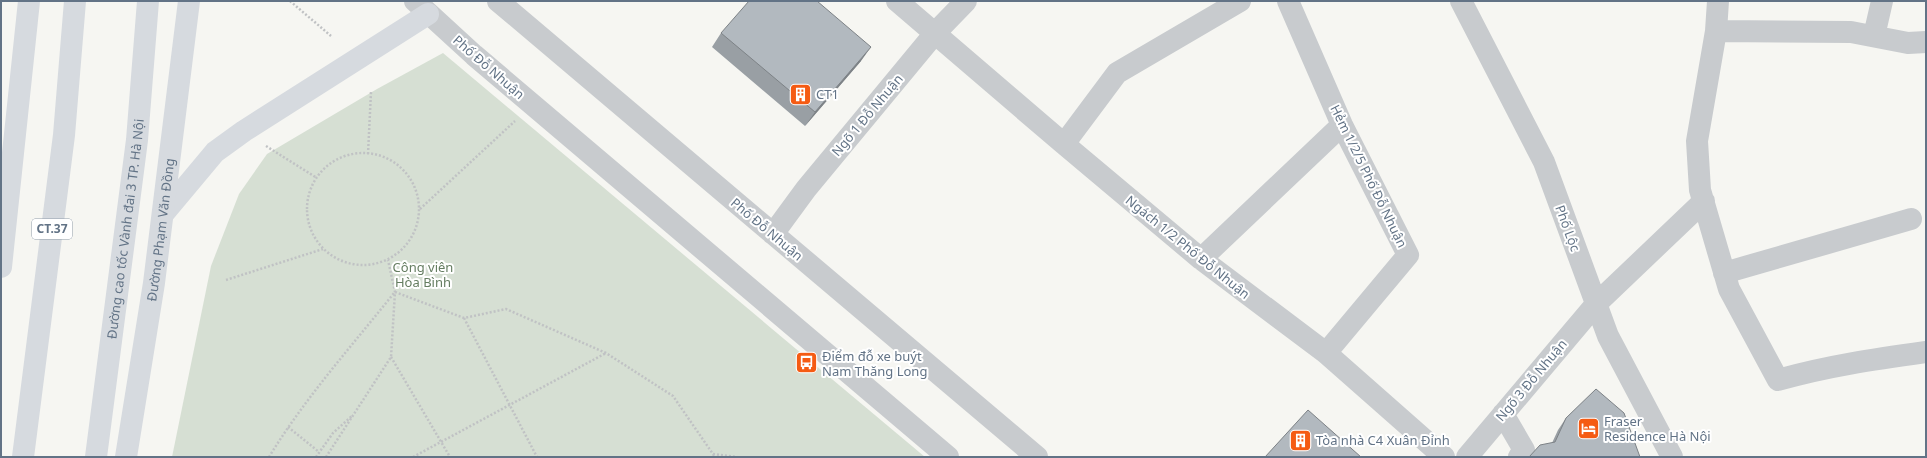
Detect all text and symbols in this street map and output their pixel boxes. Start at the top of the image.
street label: Phố Đỗ Nhuận [449,31,529,103]
street label: Ngõ 1 Đỗ Nhuận [827,70,907,160]
building icon: CT1 [787,81,813,107]
place label: CT1 [816,85,839,103]
street label: Hẻm 1/2/5 Phố Đỗ Nhuận [1326,101,1412,251]
street label: Đường cao tốc Vành đai 3 TP. Hà Nội [102,118,148,340]
street label: Đường Phạm Văn Đồng [142,157,178,303]
street label: Ngách 1/2 Phố Đỗ Nhuận [1122,191,1254,303]
street label: Phố Đỗ Nhuận [727,193,807,265]
street label: Phố Lộc [1551,202,1585,254]
road number: CT.37 [32,219,72,239]
park label: Công viên Hòa Bình [393,258,453,291]
street label: Ngõ 3 Đỗ Nhuận [1491,335,1571,425]
place label: Điểm đỗ xe buýt Nam Thăng Long [822,347,927,380]
bus stop icon: Điểm đỗ xe buýt Nam Thăng Long [793,350,819,376]
place label: Fraser Residence Hà Nội [1604,412,1711,445]
hotel icon: Fraser Residence Hà Nội [1575,415,1601,441]
building icon: Tòa nhà C4 Xuân Đỉnh [1287,427,1313,453]
place label: Tòa nhà C4 Xuân Đỉnh [1316,431,1450,449]

